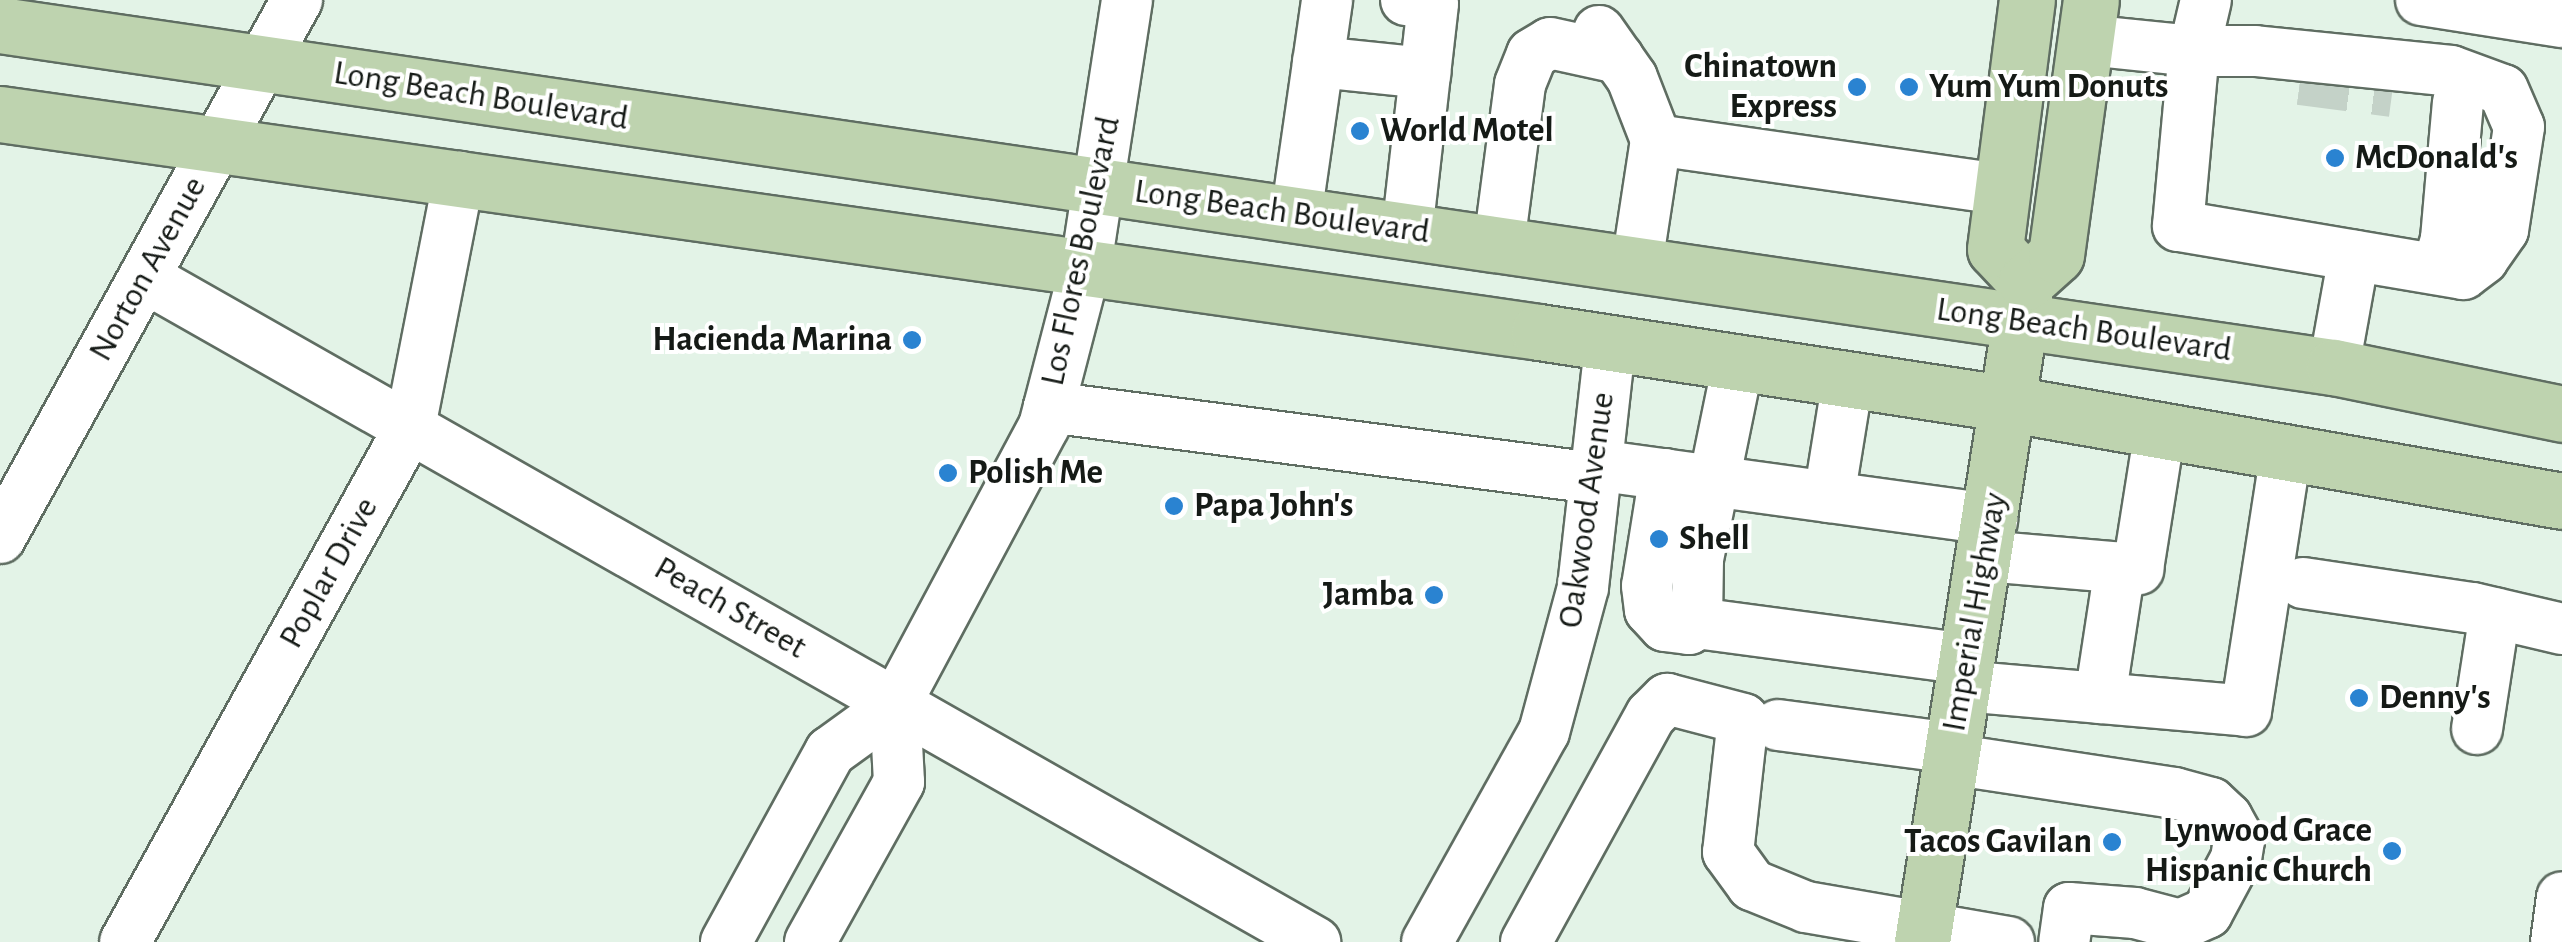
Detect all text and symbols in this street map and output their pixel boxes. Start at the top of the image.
place label: Chinatown Express [1684,46,1837,128]
street label: Long Beach Boulevard [331,52,631,140]
place label: Yum Yum Donuts [1929,66,2168,108]
marker: Chinatown Express [1846,76,1868,98]
marker: Yum Yum Donuts [1898,76,1920,98]
place label: World Motel [1380,110,1554,152]
street label: Los Flores Boulevard [1032,112,1130,390]
marker: World Motel [1349,120,1371,142]
place label: McDonald's [2355,137,2518,179]
marker: McDonald's [2324,147,2346,169]
street label: Norton Avenue [80,169,216,369]
street label: Long Beach Boulevard [1132,170,1432,254]
street label: Long Beach Boulevard [1934,288,2234,372]
place label: Hacienda Marina [652,319,892,361]
marker: Hacienda Marina [901,329,923,351]
street label: Oakwood Avenue [1550,389,1624,631]
place label: Polish Me [968,452,1103,494]
marker: Polish Me [937,462,959,484]
place label: Papa John's [1194,485,1354,527]
street label: Imperial Highway [1933,489,2017,735]
street label: Poplar Drive [270,490,388,656]
marker: Papa John's [1163,495,1185,517]
place label: Shell [1679,518,1750,560]
marker: Shell [1648,528,1670,550]
street label: Peach Street [646,548,814,668]
place label: Jamba [1323,574,1414,616]
marker: Jamba [1423,584,1445,606]
place label: Denny's [2379,677,2491,719]
marker: Denny's [2348,687,2370,709]
place label: Lynwood Grace Hispanic Church [2145,810,2372,892]
place label: Tacos Gavilan [1904,821,2092,863]
marker: Tacos Gavilan [2101,831,2123,853]
marker: Lynwood Grace Hispanic Church [2381,840,2403,862]

